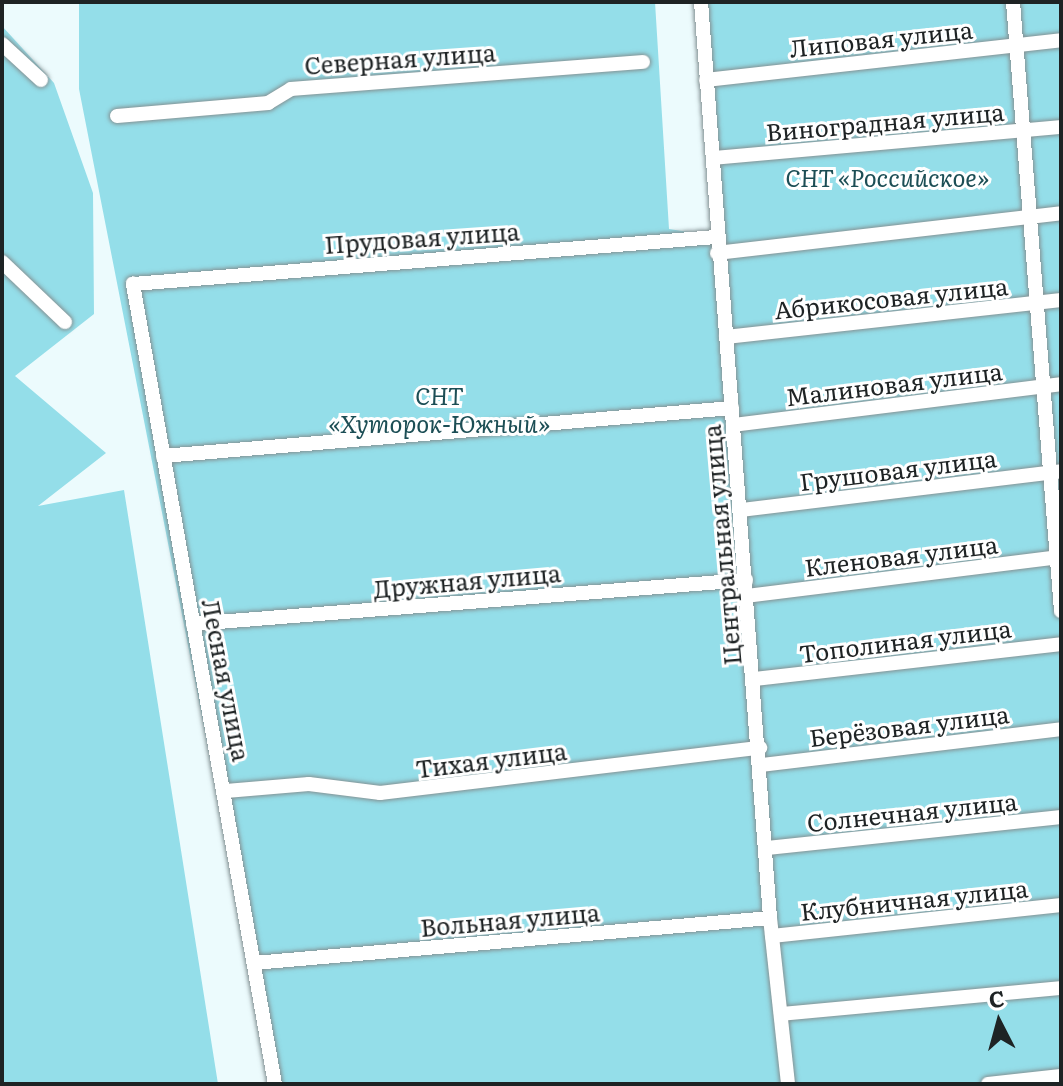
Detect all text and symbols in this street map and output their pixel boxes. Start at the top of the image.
street label: Липовая улица [788,14,974,62]
street label: Северная улица [303,37,497,79]
street label: Виноградная улица [765,96,1005,146]
park label: СНТ «Российское» [785,163,989,191]
street label: Прудовая улица [323,216,521,258]
street label: Абрикосовая улица [773,270,1009,324]
street label: Малиновая улица [784,355,1004,411]
park label: СНТ «Хуторок-Южный» [328,381,550,437]
street label: Центральная улица [696,423,746,667]
street label: Грушовая улица [798,443,998,495]
street label: Кленовая улица [803,529,999,581]
street label: Дружная улица [372,557,562,603]
street label: Лесная улица [197,596,257,764]
street label: Тополиная улица [797,613,1013,667]
street label: Берёзовая улица [807,698,1011,752]
street label: Тихая улица [414,735,568,783]
street label: Солнечная улица [805,786,1019,836]
street label: Клубничная улица [799,873,1029,925]
street label: Вольная улица [419,897,601,941]
text: С [987,980,1006,1015]
north arrow [959,982,1039,1062]

